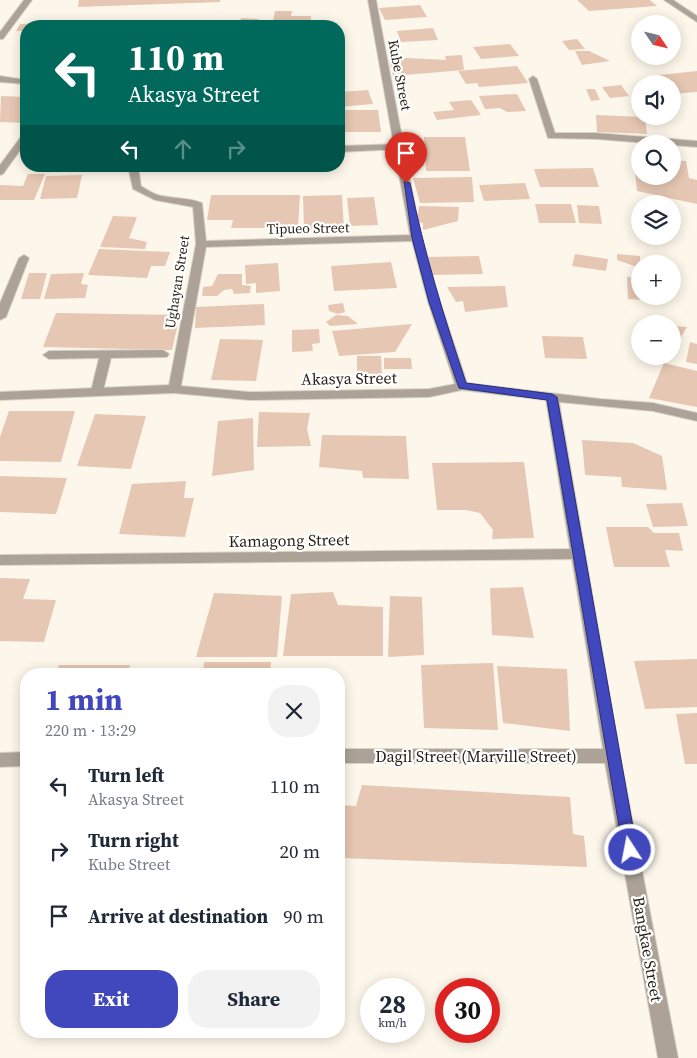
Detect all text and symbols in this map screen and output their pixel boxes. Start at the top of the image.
north arrow [631,15,681,65]
map controls [631,15,681,365]
text: 110 m [128,34,224,82]
street label: Kube Street [383,38,417,113]
icon: left [45,40,110,105]
button: sound [631,75,681,125]
text: Akasya Street [128,79,260,109]
pin [385,132,427,183]
icon: left [116,135,144,163]
icon: ahead [169,135,197,163]
icon: right [222,135,250,163]
button: search [631,135,681,185]
icon: arrive [392,139,420,167]
button: layers [631,195,681,245]
street label: Tipueo Street [266,217,350,239]
street label: Ughayan Street [160,234,194,330]
button: + [631,255,681,305]
button: − [631,315,681,365]
street label: Akasya Street [301,366,398,390]
street label: Kamagong Street [228,528,350,552]
text: 1 min [45,679,123,720]
button: close [268,685,320,737]
text: 220 m · 13:29 [45,719,136,741]
street label: Dagil Street (Marville Street) [375,745,577,767]
text: Turn left [88,762,164,788]
icon: left [45,772,73,800]
text: 110 m [270,773,320,799]
text: Akasya Street [88,788,184,810]
position arrow [603,823,655,875]
text: Turn right [88,827,179,853]
icon: right [45,837,73,865]
text: 20 m [279,838,320,864]
text: Kube Street [88,853,170,875]
street label: Bangkae Street [628,895,668,1004]
icon: arrive [45,902,73,930]
text: Arrive at destination [88,903,268,929]
text: 90 m [283,903,324,929]
button: Exit [45,970,178,1028]
button: Share [188,970,320,1028]
speed limit sign: 30 [435,978,500,1043]
text: 28 [379,987,406,1021]
text: km/h [378,1015,407,1031]

